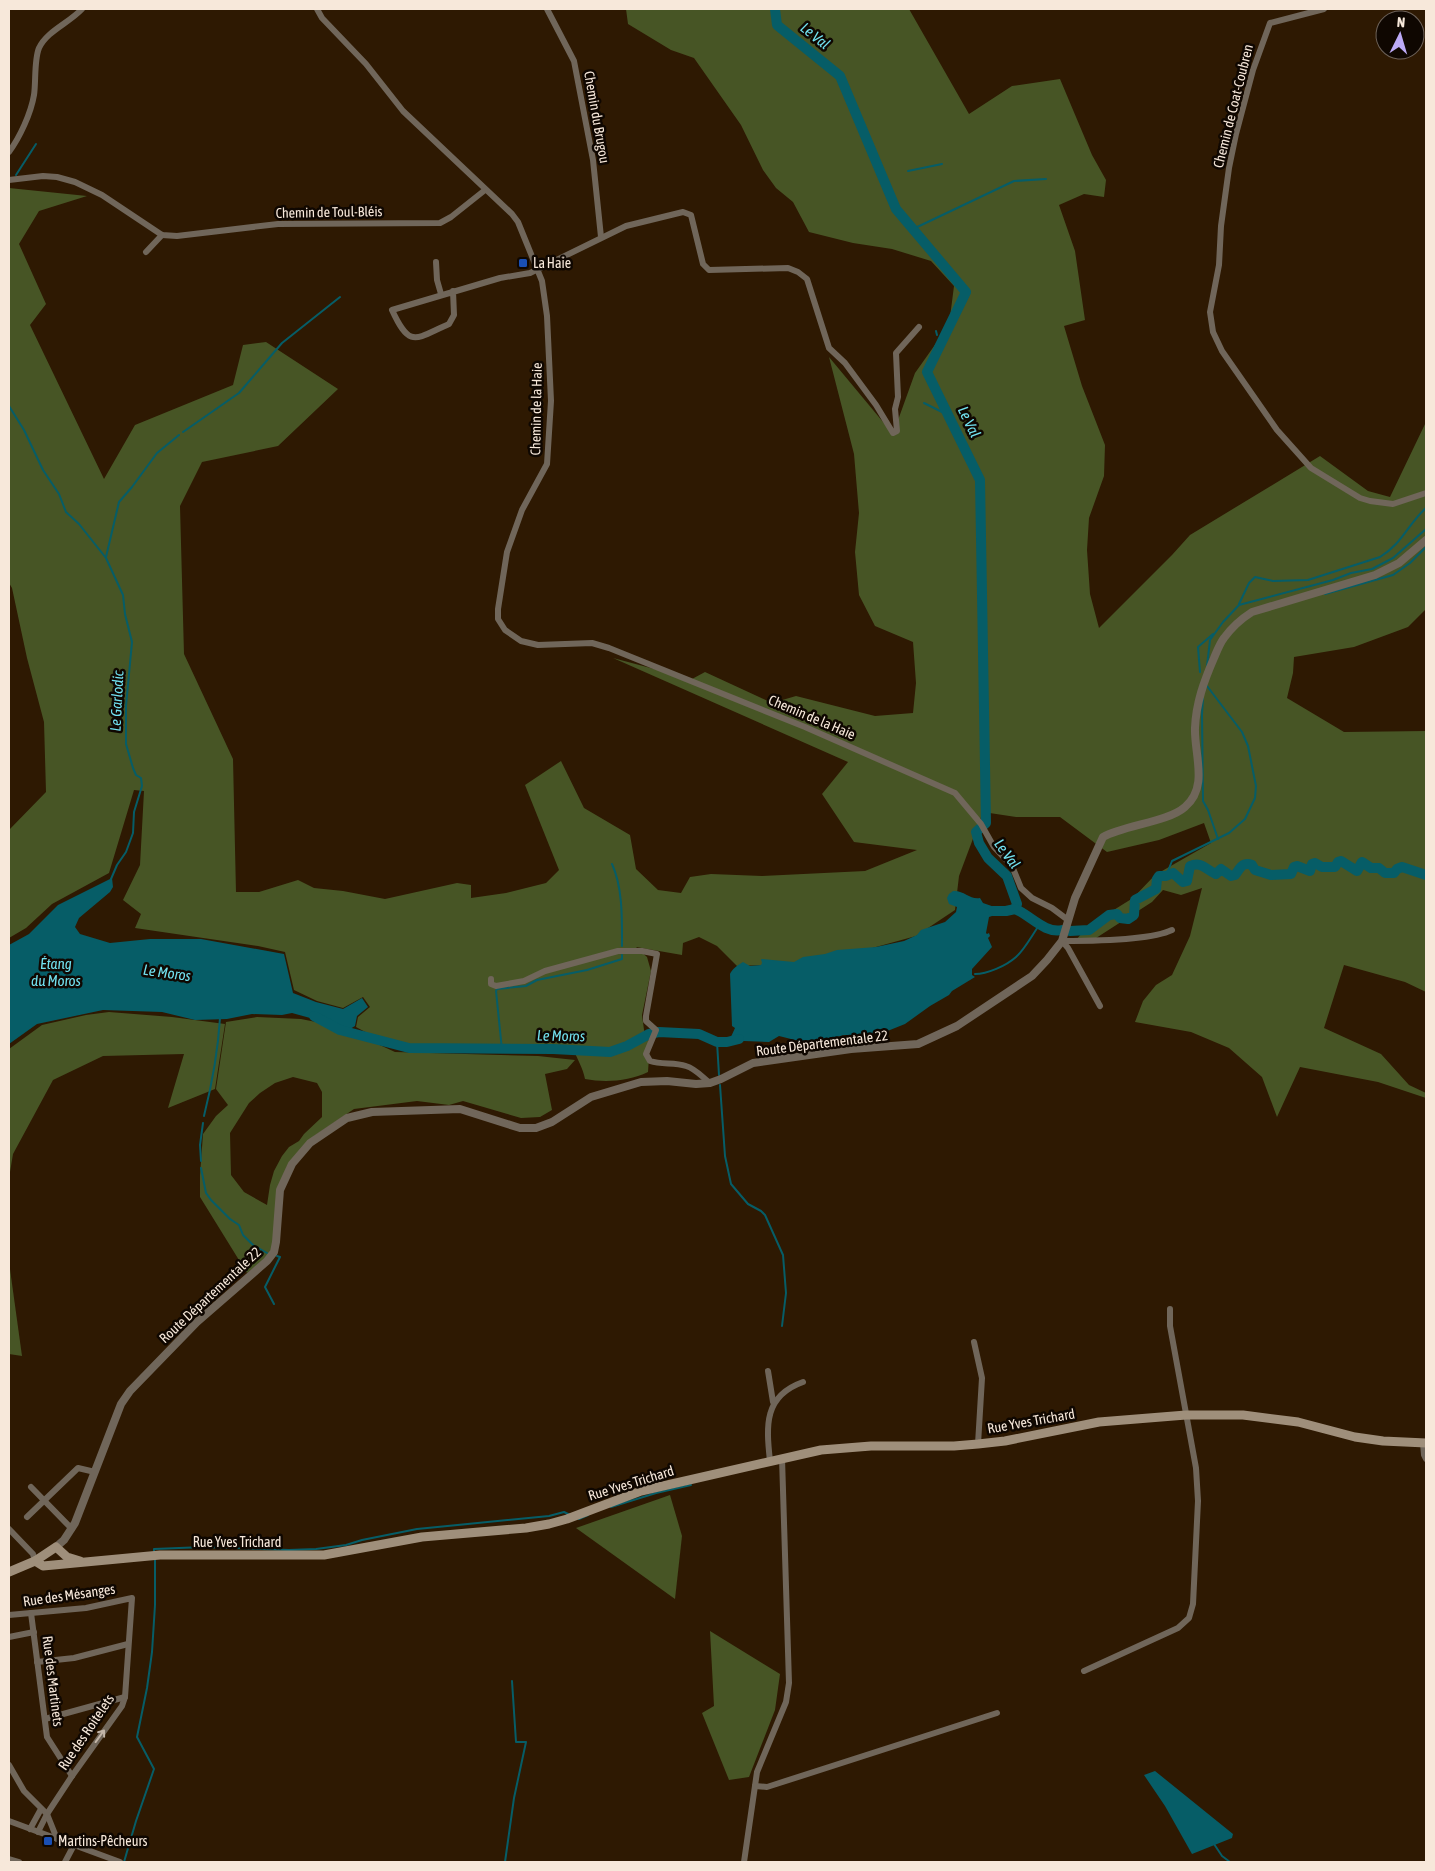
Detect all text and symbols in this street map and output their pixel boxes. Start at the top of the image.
north arrow [1375,10,1425,60]
text: N [1396,14,1406,30]
water label: Le Val [797,19,833,52]
street label: Chemin de Coat-Coubren [1210,43,1256,169]
street label: Chemin du Brugou [581,70,613,164]
street label: Chemin de Toul-Bléis [275,203,383,221]
place label: La Haie [533,255,571,271]
marker: La Haie [517,257,529,269]
street label: Chemin de la Haie [527,363,545,455]
water label: Le Val [955,403,984,440]
water label: Le Garlodic [106,670,127,732]
street label: Chemin de la Haie [766,692,858,742]
water label: Le Val [991,836,1024,872]
water label: Étang du Moros [31,955,81,989]
water label: Le Moros [142,961,192,984]
water label: Le Moros [537,1027,585,1044]
street label: Route Départementale 22 [755,1027,889,1059]
street label: Route Départementale 22 [156,1244,264,1346]
street label: Rue Yves Trichard [986,1405,1076,1437]
street label: Rue Yves Trichard [586,1462,676,1504]
street label: Rue Yves Trichard [193,1534,281,1550]
street label: Rue des Mésanges [22,1581,116,1609]
street label: Rue des Martinets [40,1635,67,1727]
street label: Rue des Roitelets [55,1691,117,1773]
one-way arrow [95,1730,106,1743]
place label: Martins-Pêcheurs [58,1833,148,1849]
marker: Martins-Pêcheurs [42,1835,54,1847]

